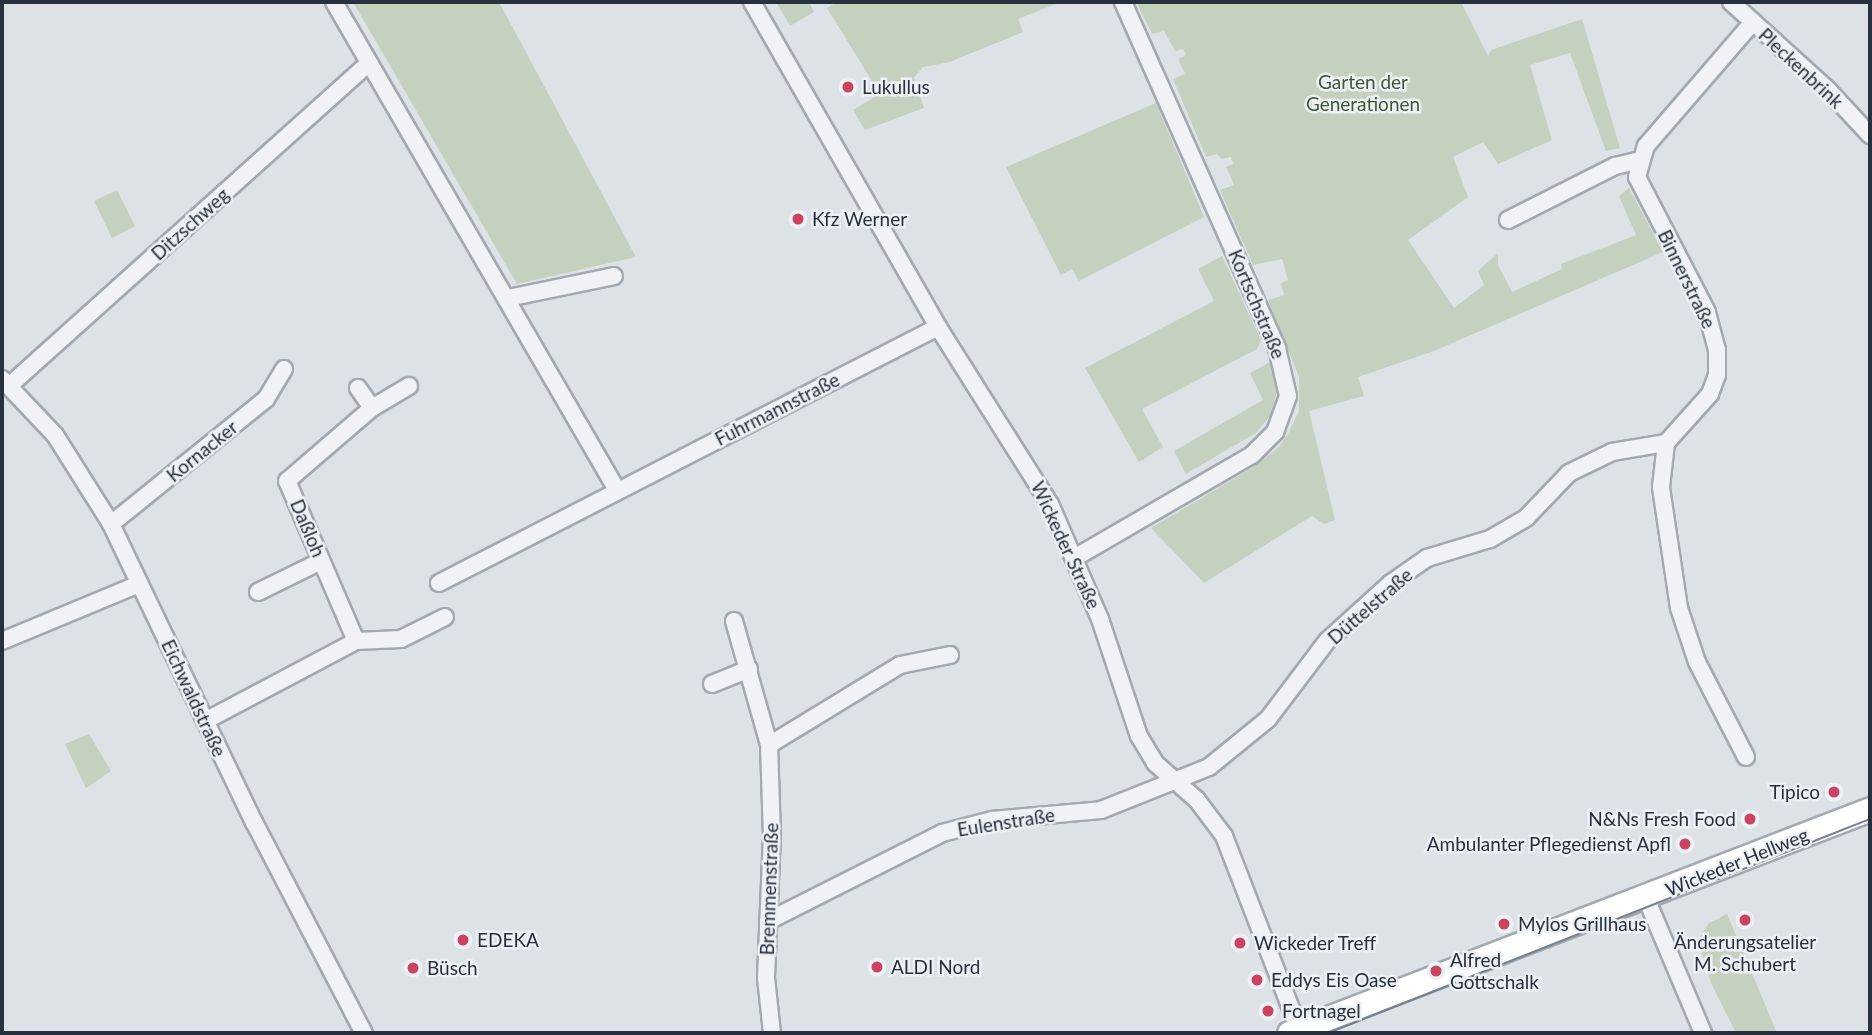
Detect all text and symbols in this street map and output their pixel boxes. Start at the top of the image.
street label: Pleckenbrink [1754,23,1848,113]
park label: Garten der Generationen [1306,71,1420,115]
place label: Lukullus [862,76,930,98]
marker: Lukullus [840,79,856,95]
street label: Ditzschweg [146,183,234,265]
place label: Kfz Werner [812,208,907,230]
marker: Kfz Werner [790,211,806,227]
street label: Binnerstraße [1653,226,1721,332]
street label: Kortschstraße [1224,246,1290,362]
street label: Fuhrmannstraße [711,368,843,450]
street label: Kornacker [162,415,242,487]
street label: Wickeder Straße [1026,477,1106,613]
street label: Daßloh [286,496,330,560]
street label: Düttelstraße [1323,563,1417,649]
street label: Eichwaldstraße [157,636,231,760]
place label: Tipico [1769,781,1820,803]
marker: Tipico [1826,784,1842,800]
street label: Eulenstraße [956,803,1056,841]
place label: N&Ns Fresh Food [1588,808,1736,830]
marker: N&Ns Fresh Food [1742,811,1758,827]
street label: Bremmenstraße [755,822,783,956]
street label: Wickeder Hellweg [1662,823,1812,901]
place label: Ambulanter Pflegedienst Apfl [1426,833,1671,855]
marker: Ambulanter Pflegedienst Apfl [1677,836,1693,852]
marker: Änderungsatelier M. Schubert [1737,912,1753,928]
place label: Mylos Grillhaus [1518,913,1647,935]
marker: Mylos Grillhaus [1496,916,1512,932]
place label: EDEKA [477,929,539,951]
place label: Änderungsatelier M. Schubert [1674,931,1816,975]
marker: EDEKA [455,932,471,948]
place label: Wickeder Treff [1254,932,1377,954]
marker: Wickeder Treff [1232,935,1248,951]
place label: Alfred Gottschalk [1450,949,1539,993]
place label: ALDI Nord [891,956,980,978]
place label: Büsch [427,957,478,979]
marker: ALDI Nord [869,959,885,975]
marker: Büsch [405,960,421,976]
marker: Alfred Gottschalk [1428,963,1444,979]
place label: Eddys Eis Oase [1271,969,1397,991]
marker: Eddys Eis Oase [1249,972,1265,988]
place label: Fortnagel [1282,1000,1361,1022]
marker: Fortnagel [1260,1003,1276,1019]

